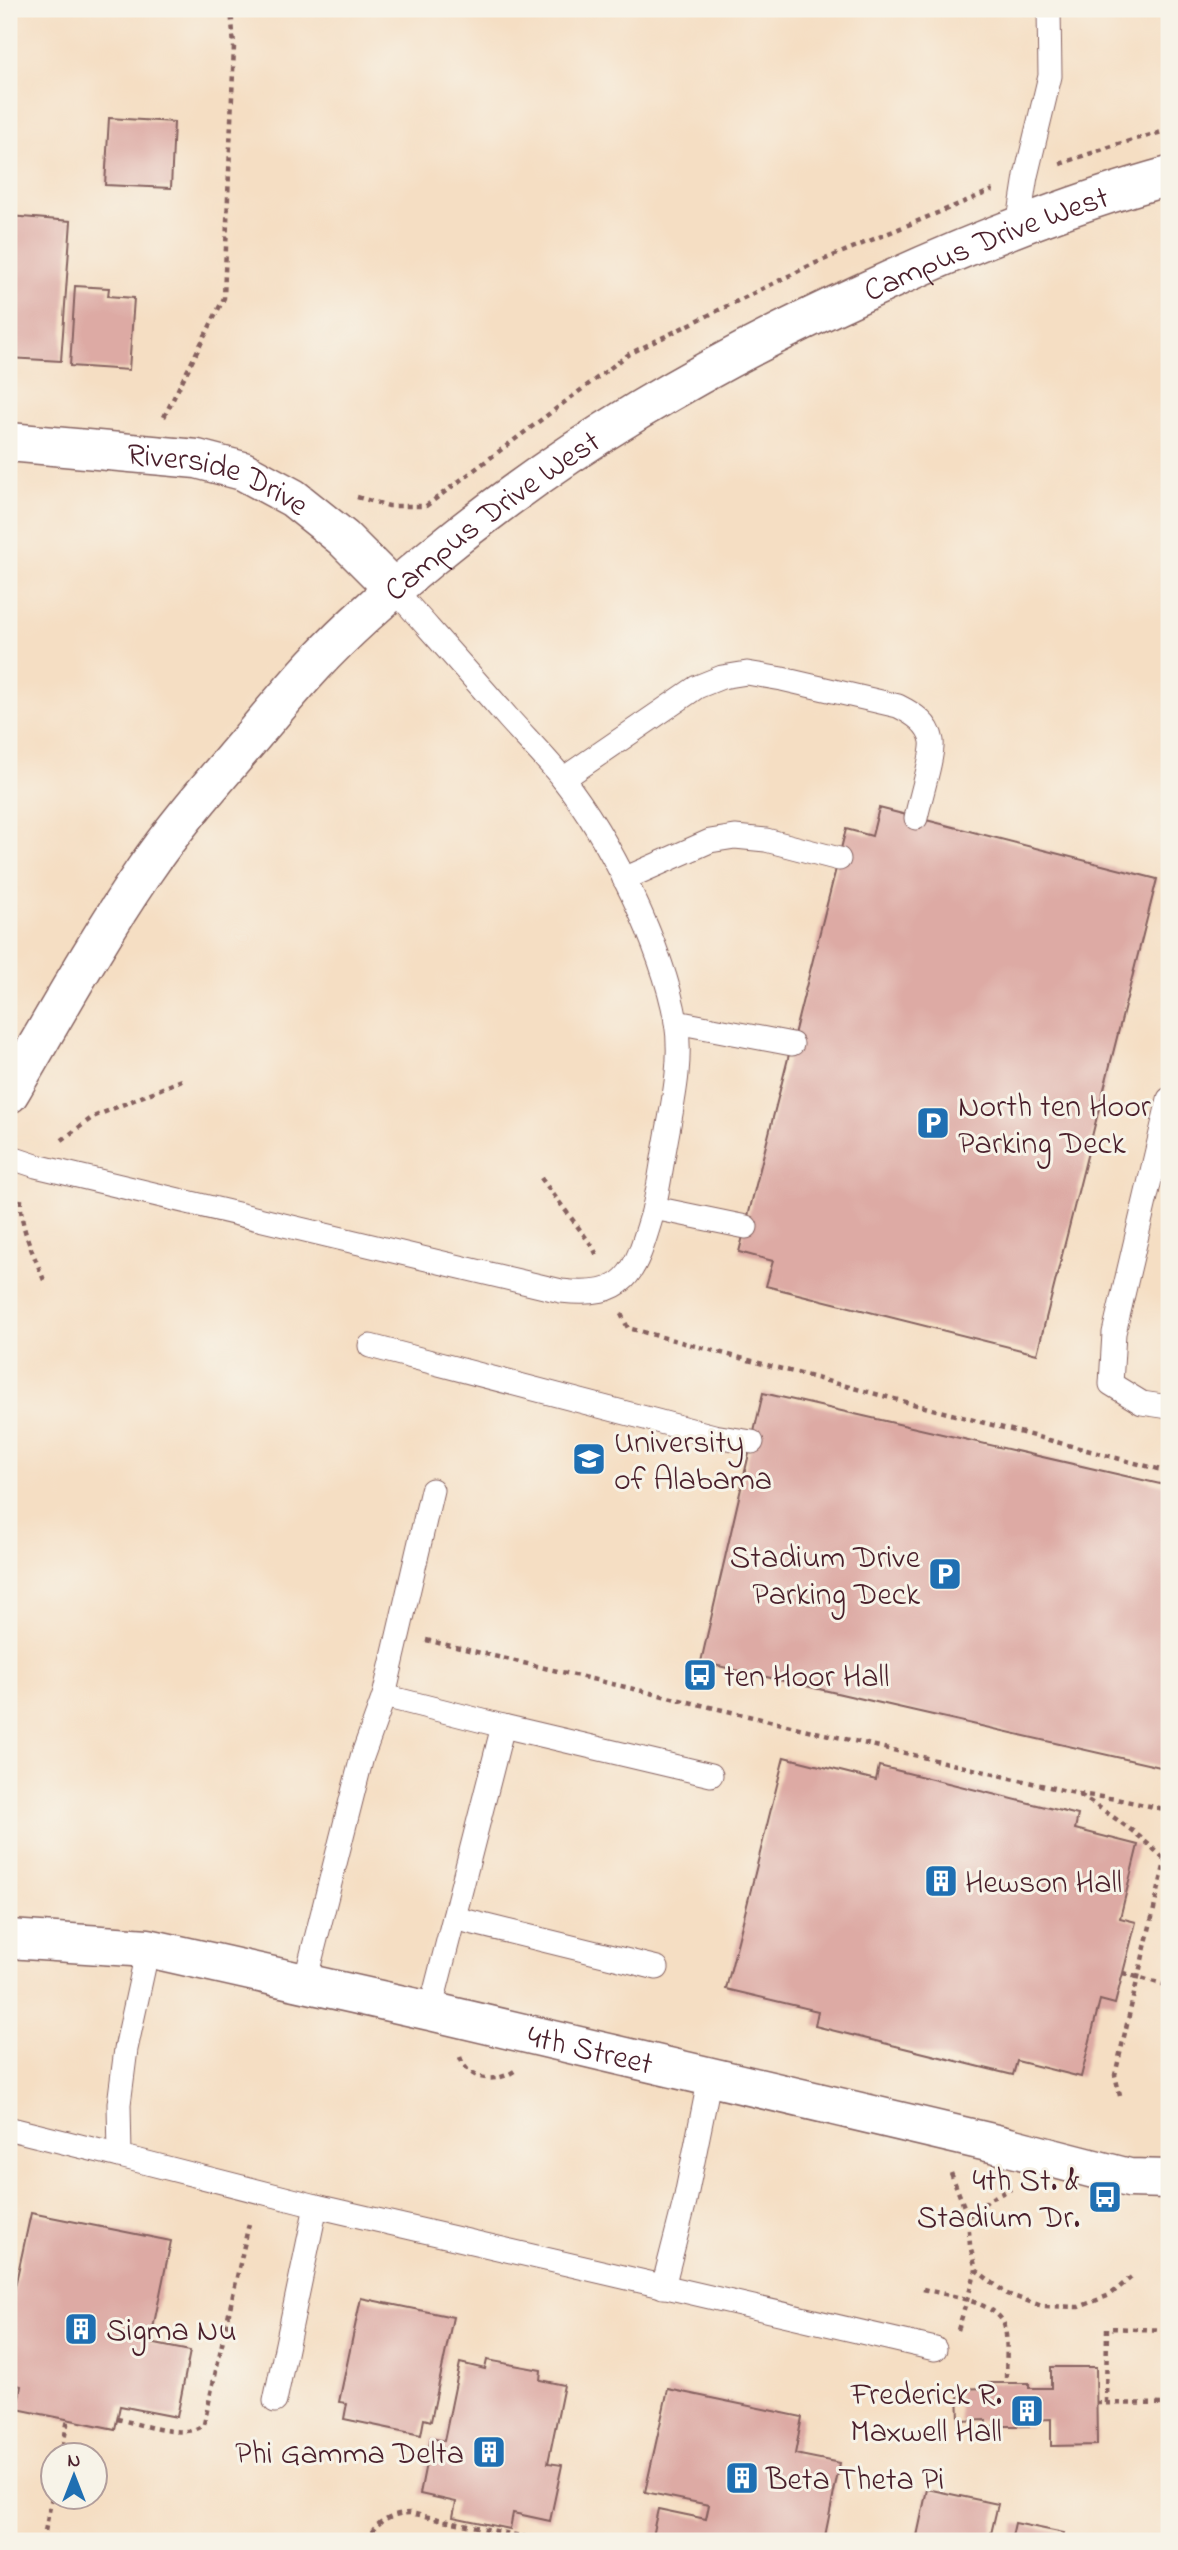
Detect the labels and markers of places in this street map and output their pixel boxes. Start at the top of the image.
place label: North ten Hoor Parking Deck [958,1085,1151,1169]
parking icon: North ten Hoor Parking Deck [914,1104,952,1142]
place label: University of Alabama [614,1421,772,1505]
school or university icon: University of Alabama [570,1440,608,1478]
place label: Stadium Drive Parking Deck [730,1536,921,1620]
parking icon: Stadium Drive Parking Deck [926,1555,964,1593]
place label: ten Hoor Hall [724,1655,889,1702]
bus stop icon: ten Hoor Hall [681,1656,719,1694]
place label: Hewson Hall [965,1861,1122,1908]
building icon: Hewson Hall [922,1862,960,1900]
place label: 4th St. & Stadium Dr. [917,2159,1080,2243]
bus stop icon: 4th St. & Stadium Dr. [1086,2178,1124,2216]
place label: Sigma Nu [106,2309,237,2356]
building icon: Sigma Nu [62,2310,100,2348]
place label: Frederick R. Maxwell Hall [850,2373,1002,2457]
building icon: Frederick R. Maxwell Hall [1008,2392,1046,2430]
place label: Phi Gamma Delta [235,2432,464,2479]
building icon: Phi Gamma Delta [470,2433,508,2471]
place label: Beta Theta Pi [765,2458,944,2505]
building icon: Beta Theta Pi [723,2459,761,2497]

